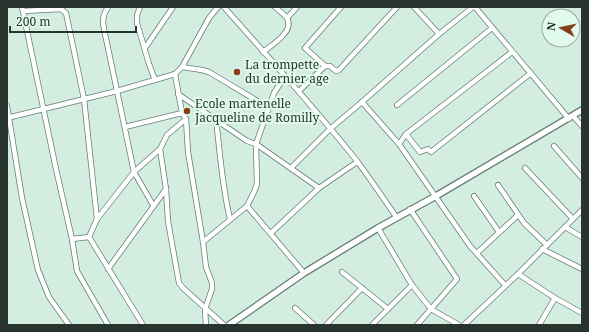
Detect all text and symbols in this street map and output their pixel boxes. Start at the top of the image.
scale bar [10,8,136,34]
north arrow [541,8,581,48]
text: 200 m [16,13,51,30]
text: N [543,21,559,32]
place label: La trompette du dernier age [245,56,329,87]
marker: La trompette du dernier age [232,67,242,77]
place label: Ecole martenelle Jacqueline de Romilly [194,95,320,126]
marker: Ecole martenelle Jacqueline de Romilly [182,106,192,116]

